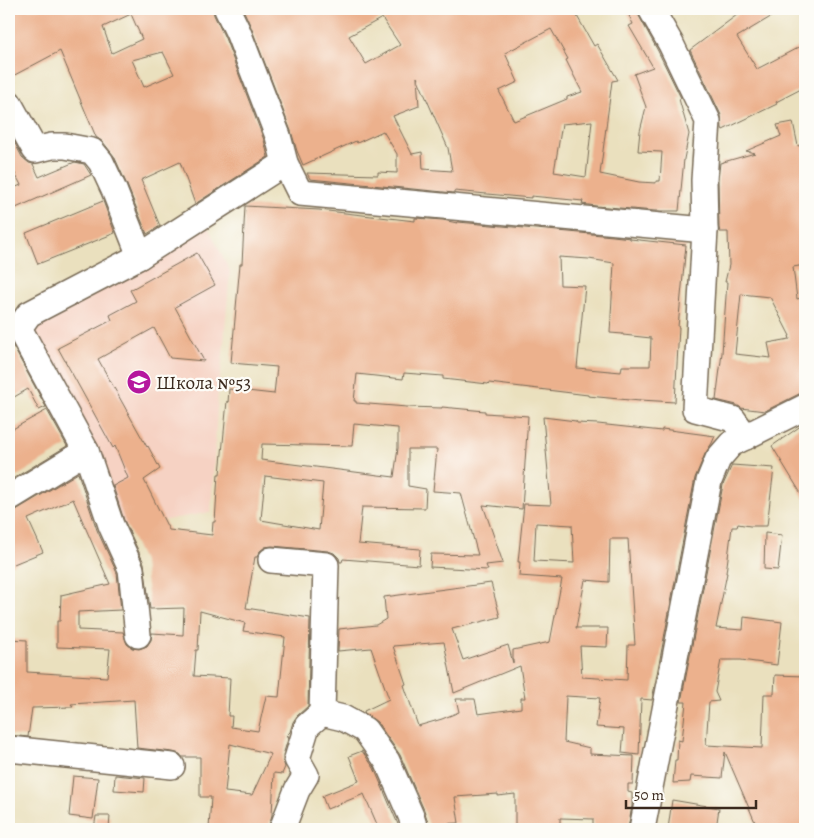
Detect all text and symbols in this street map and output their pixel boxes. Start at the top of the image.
school or university icon: Школа №53 [126,369,152,395]
place label: Школа №53 [156,370,251,396]
scale bar [626,778,756,810]
text: 50 m [634,785,664,805]

